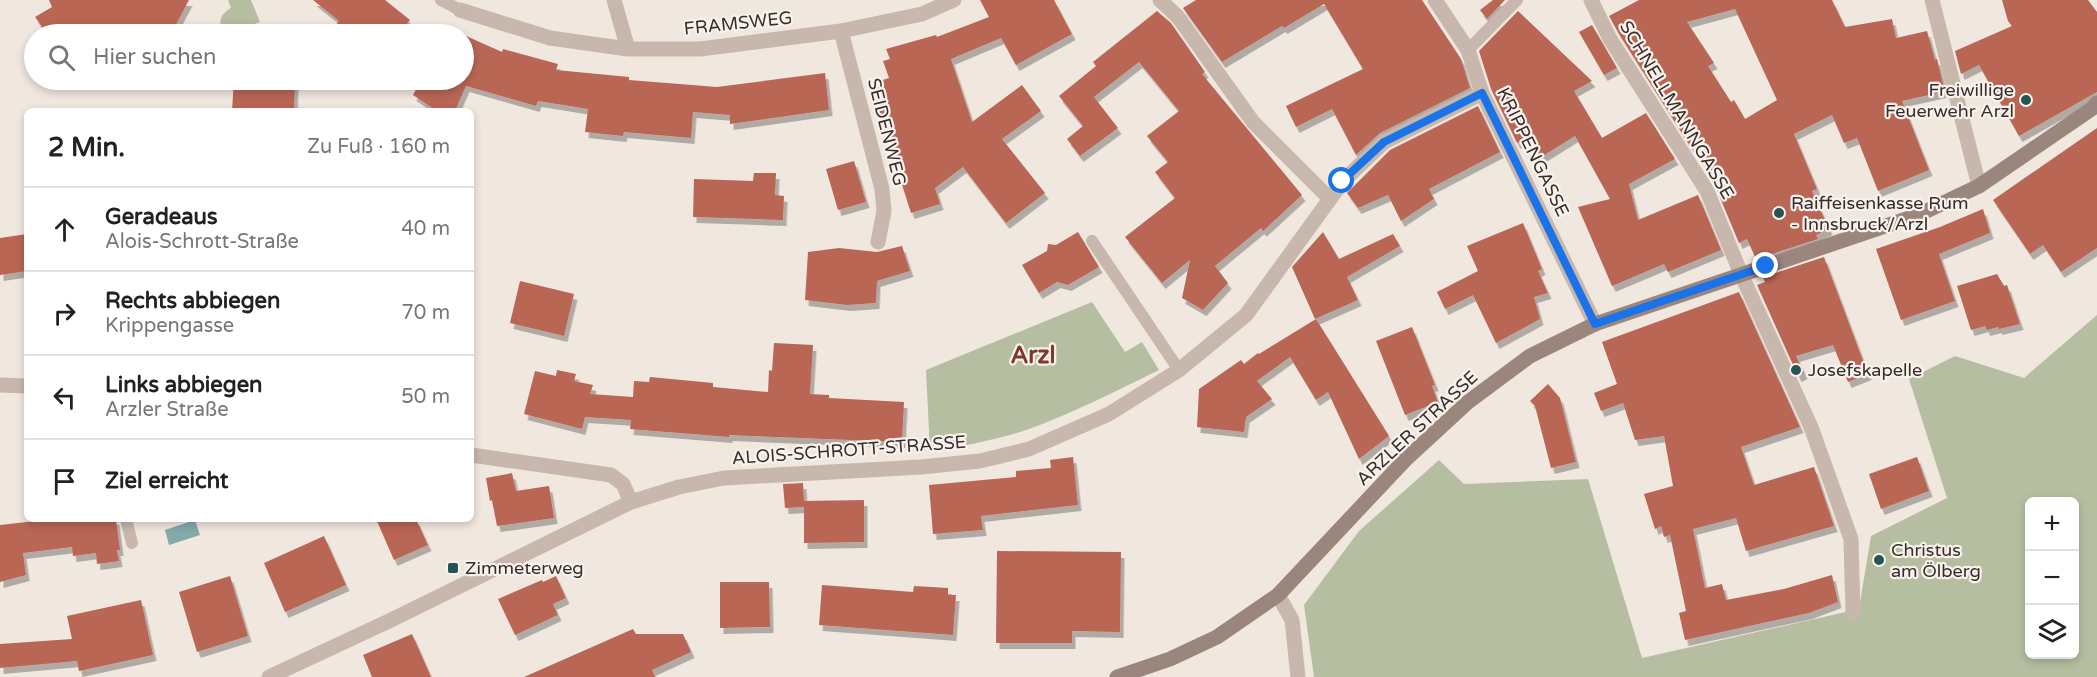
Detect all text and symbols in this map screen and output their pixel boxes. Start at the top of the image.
street label: FRAMSWEG [683,6,793,40]
street label: SCHNELLMANNGASSE [1615,17,1739,203]
search box [24,24,474,90]
icon: search [45,41,78,74]
text: Hier suchen [93,44,216,70]
street label: SEIDENWEG [863,76,911,188]
place label: Freiwillige Feuerwehr Arzl [1885,79,2014,122]
street label: KRIPPENGASSE [1492,84,1574,220]
marker: Freiwillige Feuerwehr Arzl [2019,93,2033,107]
text: 2 Min. [48,132,125,163]
text: Zu Fuß · 160 m [307,135,450,159]
route start [1328,167,1354,193]
place label: Raiffeisenkasse Rum - Innsbruck/Arzl [1791,192,1968,235]
text: Geradeaus [105,204,217,230]
marker: Raiffeisenkasse Rum - Innsbruck/Arzl [1772,206,1786,220]
icon: ahead [48,213,81,246]
text: 40 m [401,217,450,241]
text: Alois-Schrott-Straße [105,230,299,254]
route end [1752,252,1778,278]
text: Rechts abbiegen [105,288,280,314]
icon: right [48,297,81,330]
text: 70 m [401,301,450,325]
text: Krippengasse [105,314,234,338]
district label: Arzl [1011,341,1055,370]
place label: Josefskapelle [1808,359,1922,381]
marker: Josefskapelle [1789,363,1803,377]
street label: ARZLER STRASSE [1352,366,1482,490]
text: Links abbiegen [105,372,263,398]
icon: left [48,381,81,414]
text: 50 m [401,385,450,409]
text: Arzler Straße [105,398,228,422]
street label: ALOIS-SCHROTT-STRASSE [731,431,967,469]
icon: arrive [48,465,81,498]
text: Ziel erreicht [105,468,228,494]
map controls [2025,497,2079,659]
button: + [2025,497,2079,551]
place label: Christus am Ölberg [1891,539,1981,582]
button: − [2025,551,2079,605]
marker: Christus am Ölberg [1872,553,1886,567]
place label: Zimmeterweg [465,557,584,579]
marker: Zimmeterweg [446,561,460,575]
button: layers [2025,605,2079,659]

